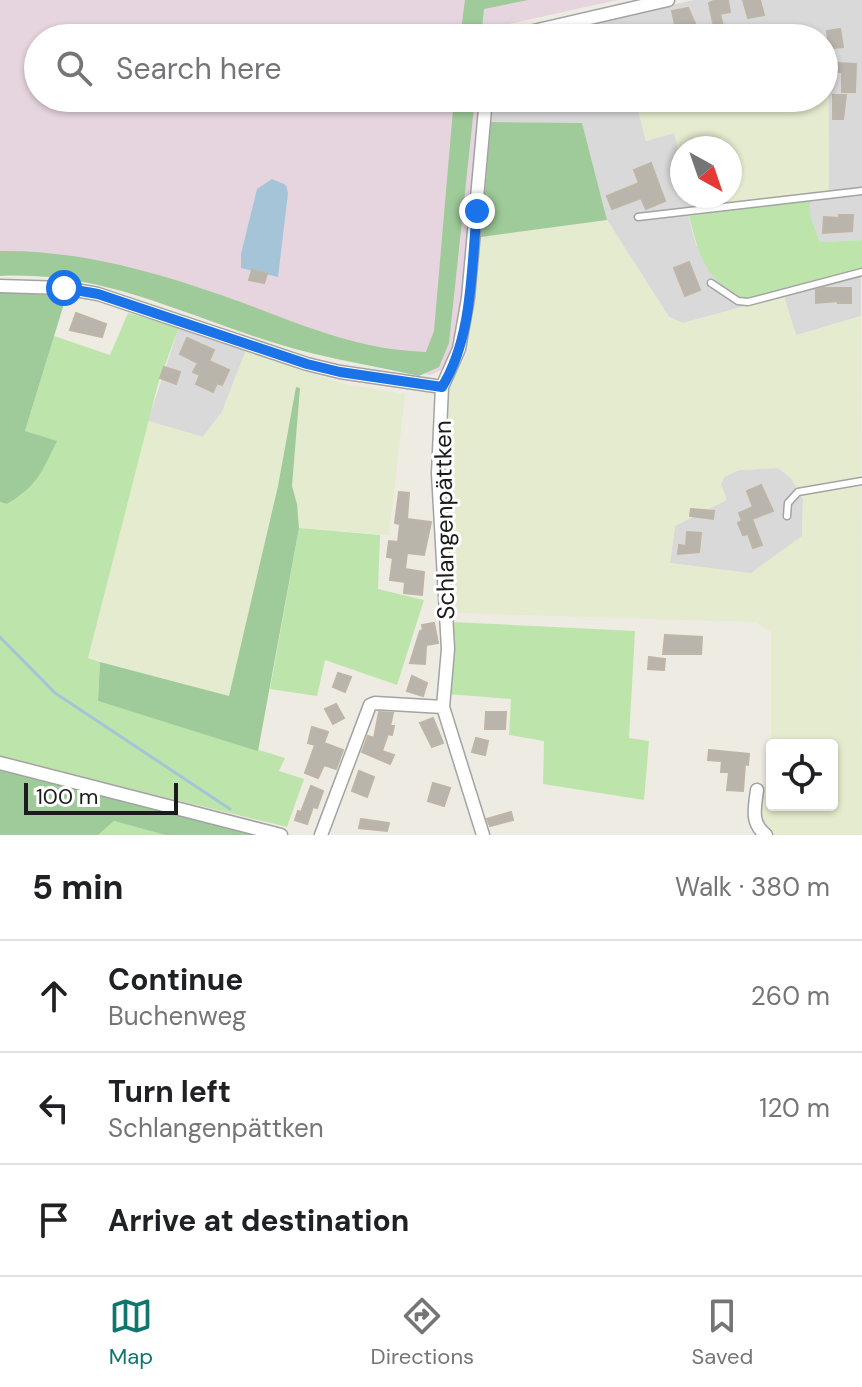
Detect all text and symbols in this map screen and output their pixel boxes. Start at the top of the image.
search box [24,24,838,112]
icon: search [52,46,96,90]
text: Search here [116,49,282,88]
north arrow [670,136,742,208]
route end [459,193,495,229]
route start [46,270,82,306]
street label: Schlangenpättken [427,420,461,620]
map controls [766,739,838,811]
button: locate [766,739,838,811]
scale bar [24,779,178,815]
text: 100 m [36,782,98,811]
text: 5 min [32,865,123,910]
text: Walk · 380 m [675,870,830,904]
text: Continue [108,960,243,999]
icon: ahead [32,974,76,1018]
text: 260 m [751,979,830,1013]
text: Buchenweg [108,999,247,1033]
text: Turn left [108,1072,231,1111]
icon: left [32,1086,76,1130]
text: 120 m [759,1091,830,1125]
text: Schlangenpättken [108,1111,324,1145]
icon: arrive [32,1198,76,1242]
text: Arrive at destination [108,1201,409,1240]
tab: Map [109,1294,153,1371]
tab: Directions [371,1294,474,1371]
tab: Saved [692,1294,753,1371]

